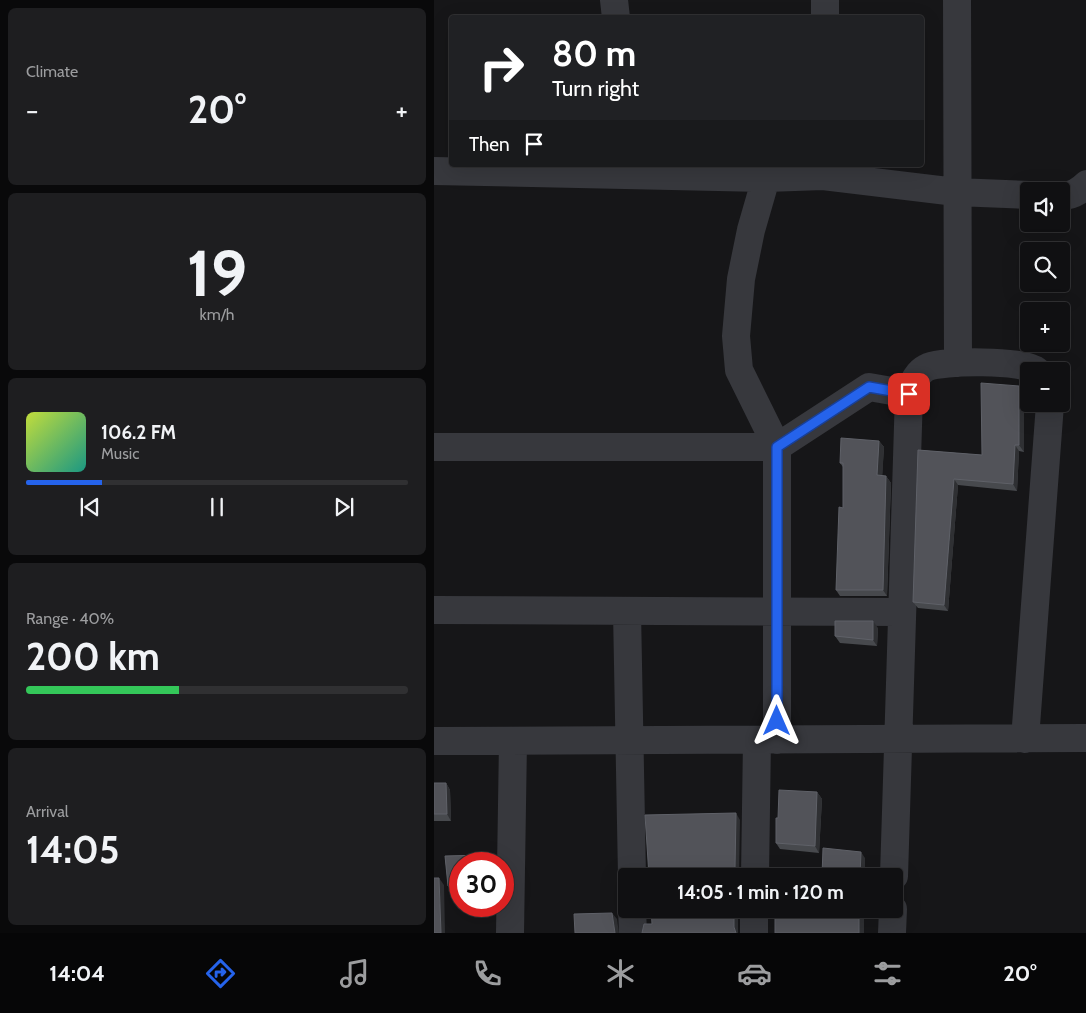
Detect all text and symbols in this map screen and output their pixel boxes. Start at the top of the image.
text: 80 m [552,32,636,75]
icon: right [469,35,534,100]
text: Climate [26,62,78,81]
text: Turn right [552,75,639,102]
text: 20° [188,86,246,133]
text: − [26,93,38,127]
text: + [396,93,408,127]
icon: arrive [520,130,548,158]
text: Then [469,133,510,156]
map controls [1020,182,1070,412]
button: sound [1020,182,1070,232]
text: 19 [187,233,247,312]
button: search [1020,242,1070,292]
button: + [1020,302,1070,352]
text: km/h [199,305,235,324]
button: − [1020,362,1070,412]
pin [888,373,930,415]
icon: arrive [895,380,923,408]
text: 106.2 FM [101,421,176,444]
text: Music [101,444,139,463]
icon: previous [76,493,104,521]
icon: pause [203,493,231,521]
icon: next [330,493,358,521]
text: Range · 40% [26,609,114,628]
text: 200 km [26,633,160,680]
position arrow [750,694,802,746]
text: Arrival [26,802,69,821]
text: 14:05 [26,826,119,873]
speed limit sign: 30 [449,852,514,917]
text: 14:05 · 1 min · 120 m [677,881,844,904]
icon: directions [203,956,238,991]
icon: music [337,956,372,991]
icon: phone [470,956,505,991]
icon: climate [603,956,638,991]
icon: car [737,956,772,991]
icon: filters [870,956,905,991]
text: 14:04 [49,960,105,987]
text: 20° [1003,960,1037,987]

